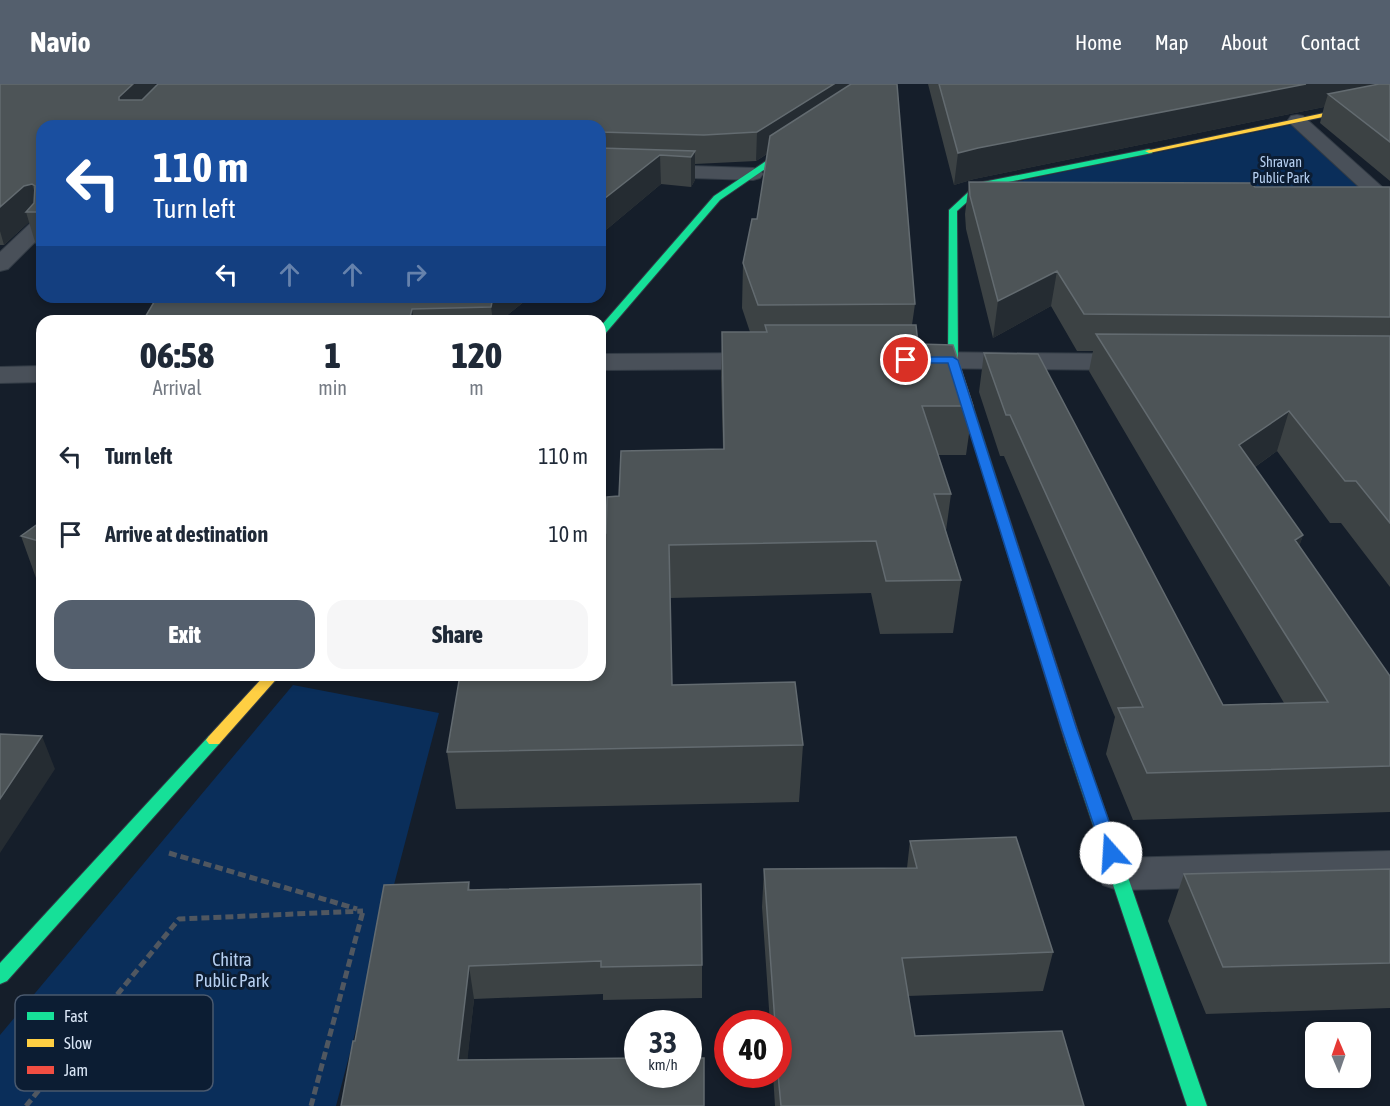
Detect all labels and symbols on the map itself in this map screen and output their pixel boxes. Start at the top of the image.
park label: Shravan Public Park [1252,154,1310,186]
pin [880,334,931,385]
position arrow [1079,821,1143,885]
park label: Chitra Public Park [195,949,269,991]
legend [15,995,213,1091]
text: Fast [64,1007,88,1025]
speed limit sign: 40 [714,1010,792,1088]
north arrow [1305,1022,1371,1088]
text: Slow [64,1034,92,1052]
text: Jam [64,1061,88,1079]

